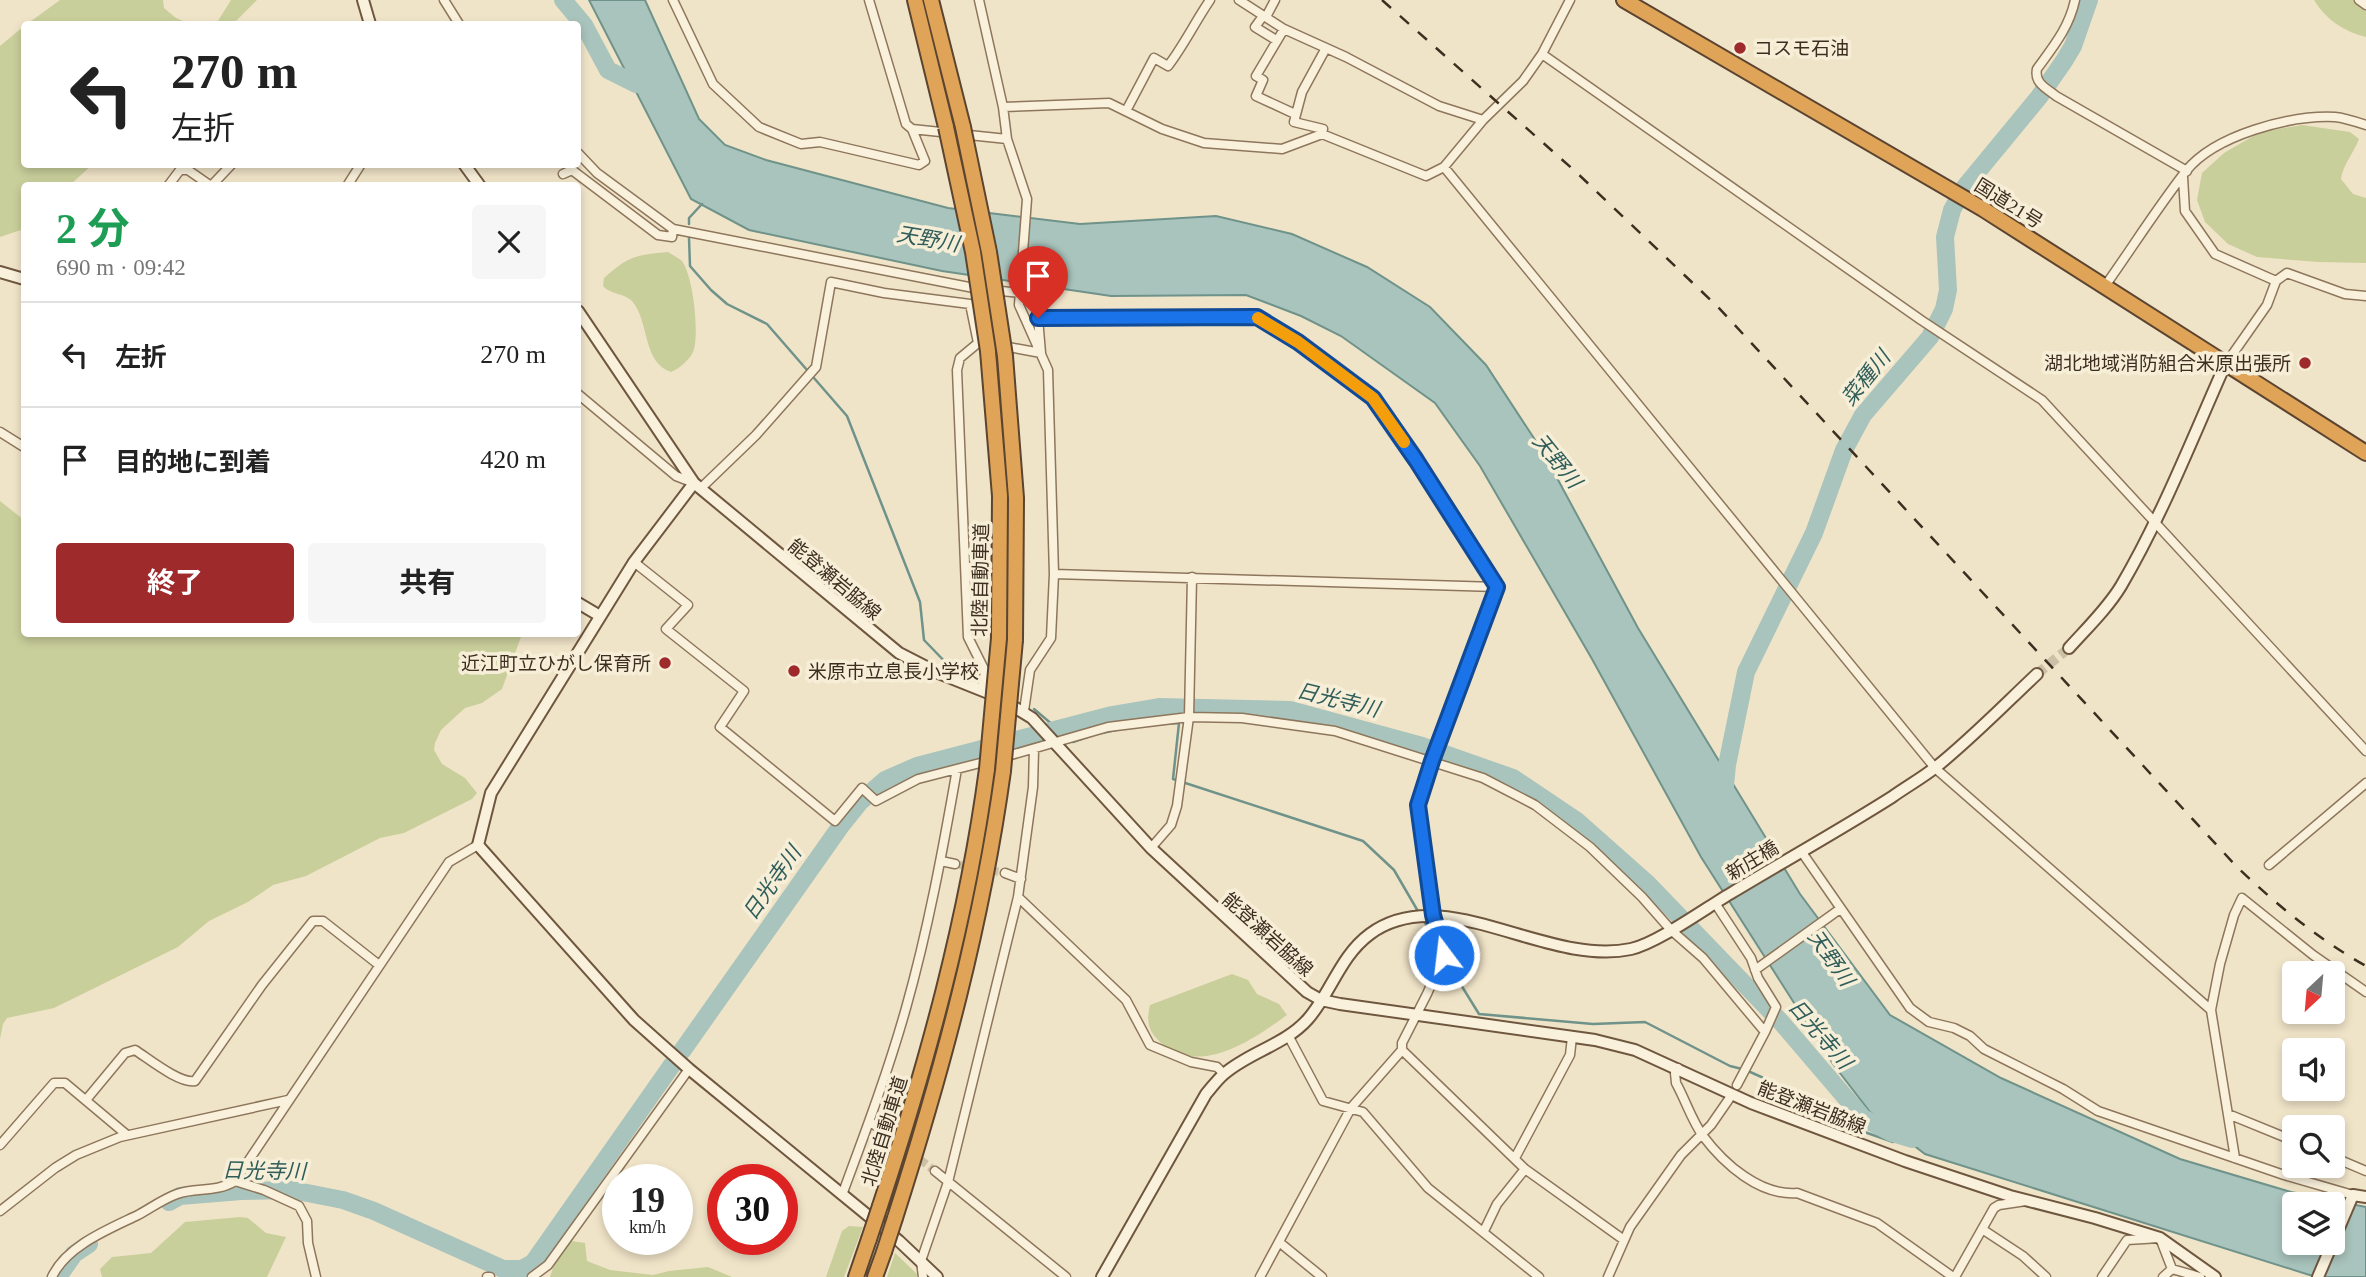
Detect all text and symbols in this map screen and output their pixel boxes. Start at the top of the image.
place label: コスモ石油 [1754,38,1849,59]
marker: コスモ石油 [1732,40,1748,56]
text: 270 m [171,44,298,99]
icon: left [56,49,147,140]
text: 左折 [171,110,235,146]
street label: 国道21号 [1971,174,2047,232]
button: close [472,205,546,279]
text: 2 分 [56,206,130,252]
water label: 天野川 [895,222,963,257]
pin [1008,246,1068,318]
text: 690 m · 09:42 [56,255,186,280]
icon: arrive [1019,257,1057,295]
icon: left [56,336,94,374]
text: 270 m [480,340,546,369]
text: 左折 [115,343,167,372]
water label: 菜種川 [1837,344,1896,410]
place label: 湖北地域消防組合米原出張所 [2044,353,2291,374]
marker: 湖北地域消防組合米原出張所 [2297,355,2313,371]
water label: 天野川 [1528,429,1587,495]
icon: arrive [56,441,94,479]
text: 420 m [480,445,546,474]
text: 目的地に到着 [115,448,271,477]
street label: 北陸自動車道 [969,523,992,637]
street label: 能登瀬岩脇線 [784,535,885,624]
button: 終了 [56,543,294,623]
button: 共有 [308,543,546,623]
place label: 近江町立ひがし保育所 [461,653,651,674]
marker: 近江町立ひがし保育所 [657,655,673,671]
place label: 米原市立息長小学校 [808,661,979,682]
marker: 米原市立息長小学校 [786,663,802,679]
water label: 日光寺川 [1294,678,1384,722]
street label: 新庄橋 [1722,837,1782,884]
water label: 日光寺川 [738,840,807,924]
street label: 能登瀬岩脇線 [1218,888,1317,980]
position arrow [1407,918,1481,992]
water label: 天野川 [1803,925,1860,992]
north arrow [2282,961,2345,1024]
map controls [2282,961,2345,1255]
water label: 日光寺川 [1783,994,1858,1075]
button: sound [2282,1038,2345,1101]
street label: 北陸自動車道 [858,1074,911,1189]
street label: 能登瀬岩脇線 [1755,1077,1869,1138]
button: search [2282,1115,2345,1178]
water label: 日光寺川 [222,1158,308,1184]
speed limit sign: 30 [707,1164,798,1255]
text: 19 [630,1181,665,1220]
button: layers [2282,1192,2345,1255]
text: km/h [629,1217,666,1237]

